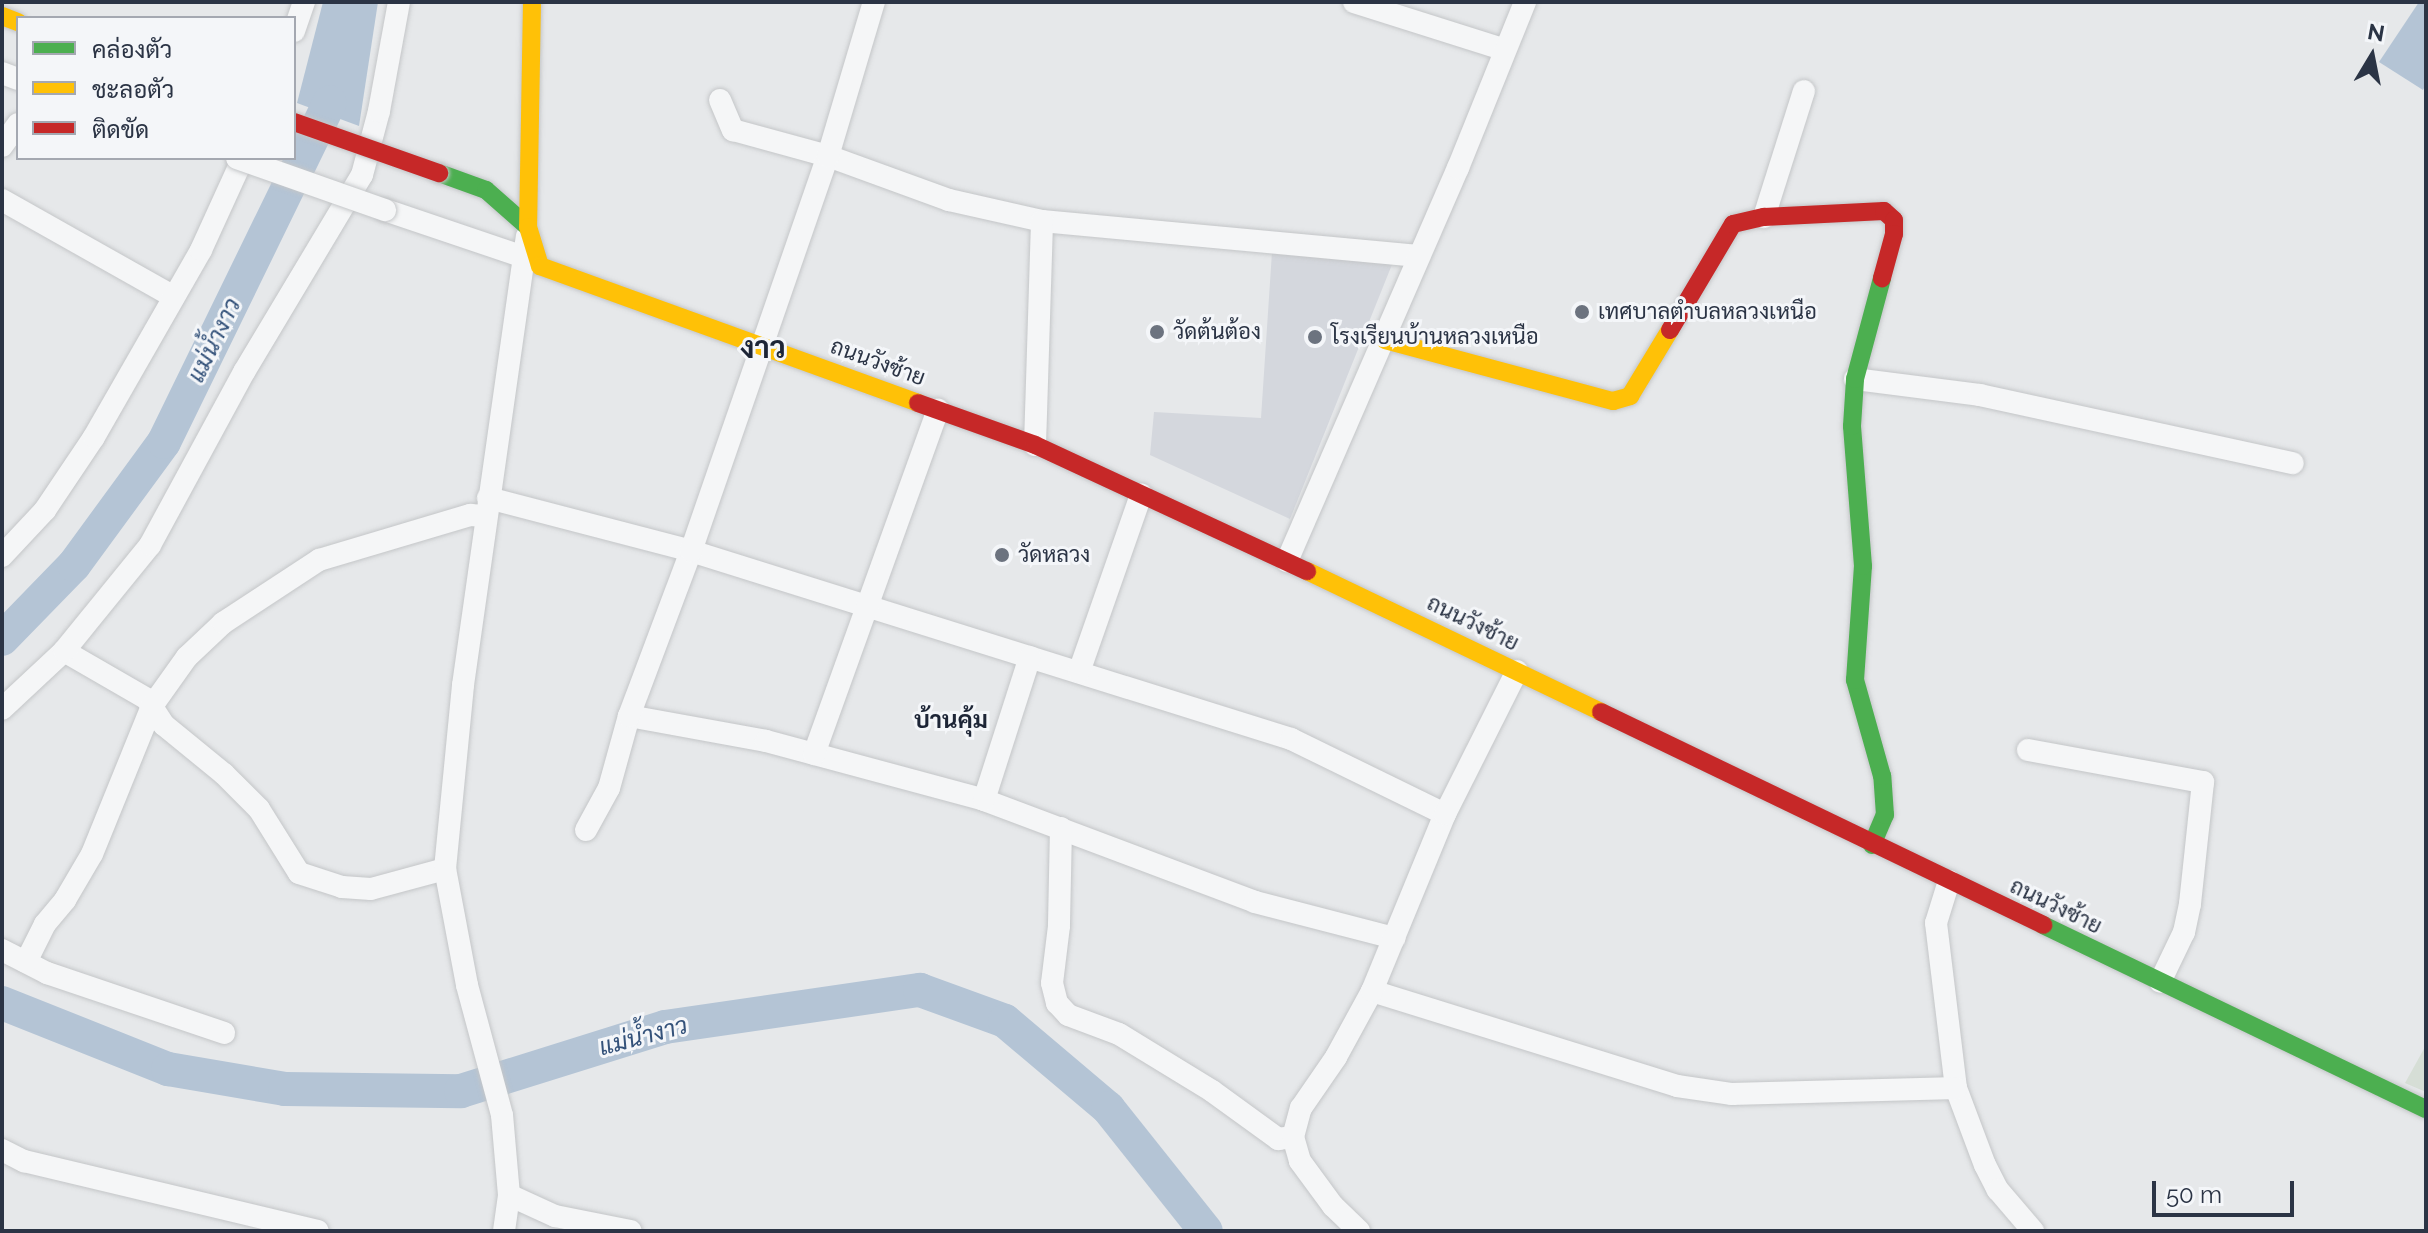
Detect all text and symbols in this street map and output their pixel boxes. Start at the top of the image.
legend [16,16,296,160]
north arrow [2332,16,2412,96]
text: N [2366,18,2387,47]
text: คล่องตัว [92,35,172,64]
text: ชะลอตัว [92,75,174,104]
text: ติดขัด [92,115,149,144]
water label: แม่น้ำงาว [181,293,247,387]
place label: เทศบาลตำบลหลวงเหนือ [1598,299,1817,325]
marker: เทศบาลตำบลหลวงเหนือ [1573,303,1591,321]
place label: วัดต้นต้อง [1173,319,1261,345]
marker: วัดต้นต้อง [1148,323,1166,341]
place label: โรงเรียนบ้านหลวงเหนือ [1331,324,1539,350]
marker: โรงเรียนบ้านหลวงเหนือ [1306,328,1324,346]
district label: งาว [740,330,786,366]
street label: ถนนวังซ้าย [827,333,929,391]
place label: วัดหลวง [1018,542,1090,568]
marker: วัดหลวง [993,546,1011,564]
street label: ถนนวังซ้าย [1423,589,1523,657]
district label: บ้านคุ้ม [914,706,988,734]
street label: ถนนวังซ้าย [2006,872,2106,940]
water label: แม่น้ำงาว [596,1010,690,1062]
scale bar [2156,1165,2298,1215]
text: 50 m [2166,1180,2222,1209]

